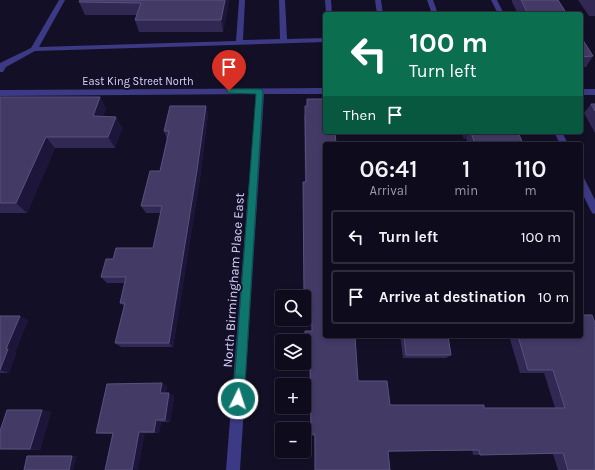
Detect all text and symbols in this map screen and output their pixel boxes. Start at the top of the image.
text: 100 m [409,26,488,59]
icon: left [343,28,395,80]
pin [212,50,246,91]
icon: arrive [218,56,240,78]
text: Turn left [409,60,477,82]
street label: East King Street North [82,75,194,88]
icon: arrive [384,104,406,126]
text: Then [343,106,376,124]
text: 06:41 [360,155,418,183]
text: 1 [462,155,470,183]
text: 110 [515,155,546,183]
text: Arrival [370,183,408,198]
text: min [454,183,478,198]
text: m [524,183,537,198]
street label: North Birmingham Place East [220,192,247,368]
icon: left [345,226,367,248]
text: Turn left [379,228,438,246]
text: 100 m [521,228,561,246]
icon: arrive [345,286,367,308]
text: Arrive at destination [379,288,526,306]
text: 10 m [538,288,569,306]
map controls [275,290,311,458]
button: search [275,290,311,326]
button: layers [275,334,311,370]
position arrow [217,378,259,420]
button: + [275,378,311,414]
button: − [275,422,311,458]

